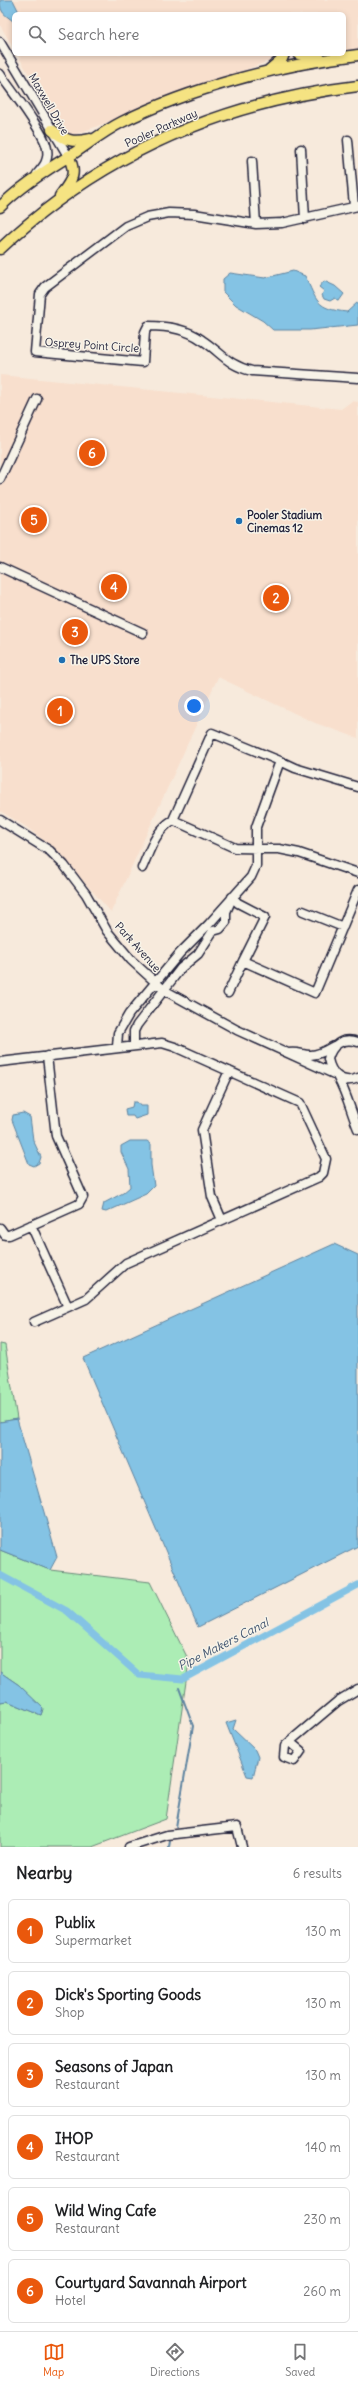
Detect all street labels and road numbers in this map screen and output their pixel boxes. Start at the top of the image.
street label: Maxwell Drive [26,71,72,137]
street label: Pooler Parkway [122,106,200,150]
street label: Osprey Point Circle [44,335,140,355]
street label: Park Avenue [112,919,164,975]

